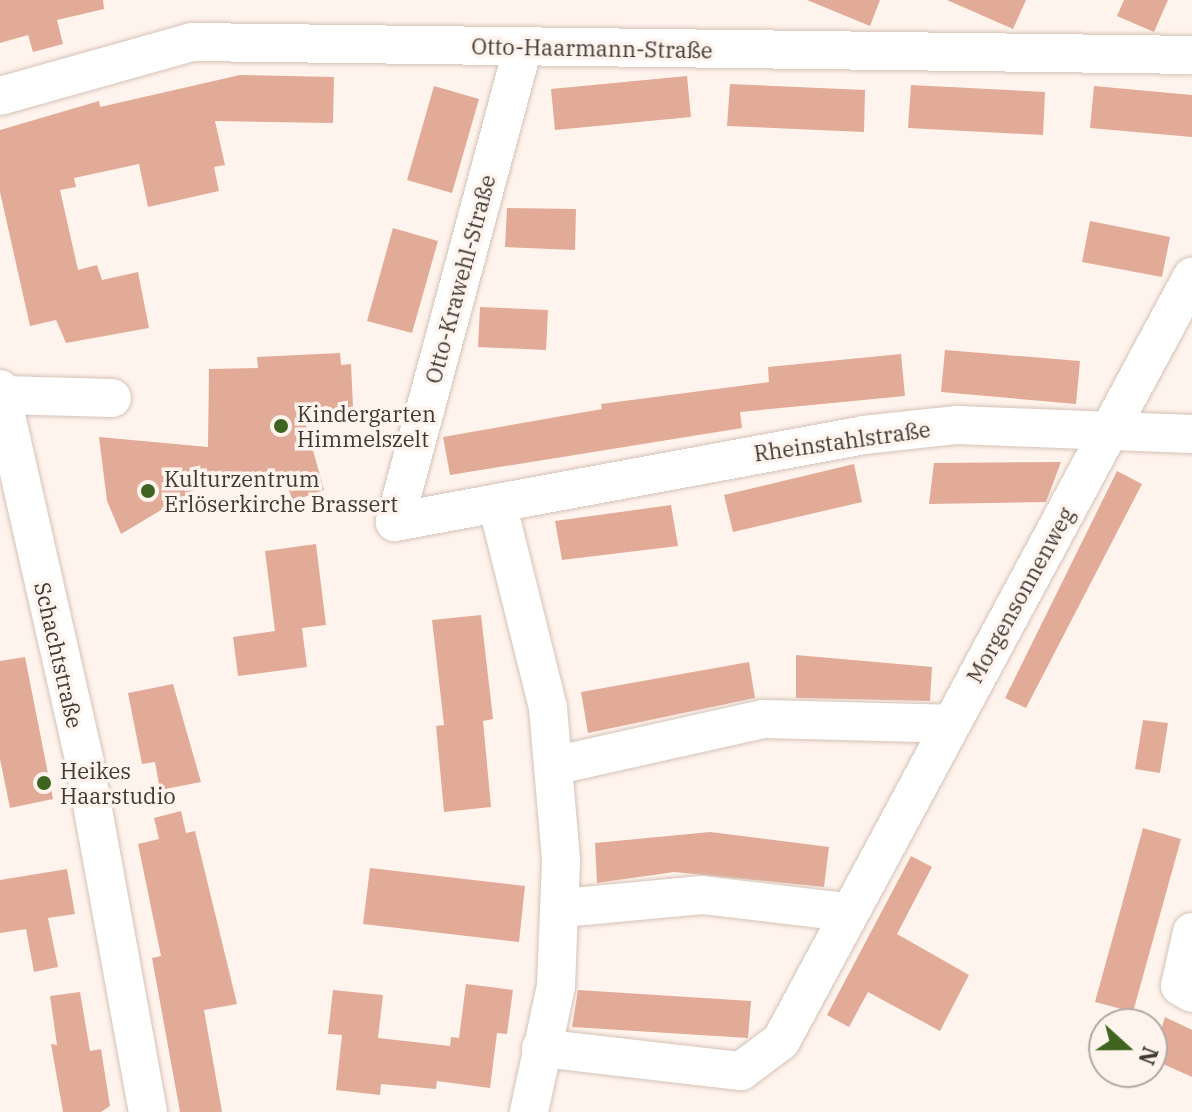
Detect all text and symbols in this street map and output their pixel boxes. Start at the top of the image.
street label: Otto-Haarmann-Straße [471,33,713,63]
street label: Otto-Krawehl-Straße [419,172,501,386]
place label: Kindergarten Himmelszelt [297,400,436,452]
street label: Rheinstahlstraße [752,416,932,466]
marker: Kindergarten Himmelszelt [272,417,290,435]
place label: Kulturzentrum Erlöserkirche Brassert [164,465,398,516]
marker: Kulturzentrum Erlöserkirche Brassert [139,482,157,500]
street label: Morgensonnenweg [961,503,1079,687]
street label: Schachtstraße [29,580,89,730]
place label: Heikes Haarstudio [60,757,176,808]
marker: Heikes Haarstudio [35,774,53,792]
north arrow [1088,1008,1168,1088]
text: N [1132,1043,1166,1069]

